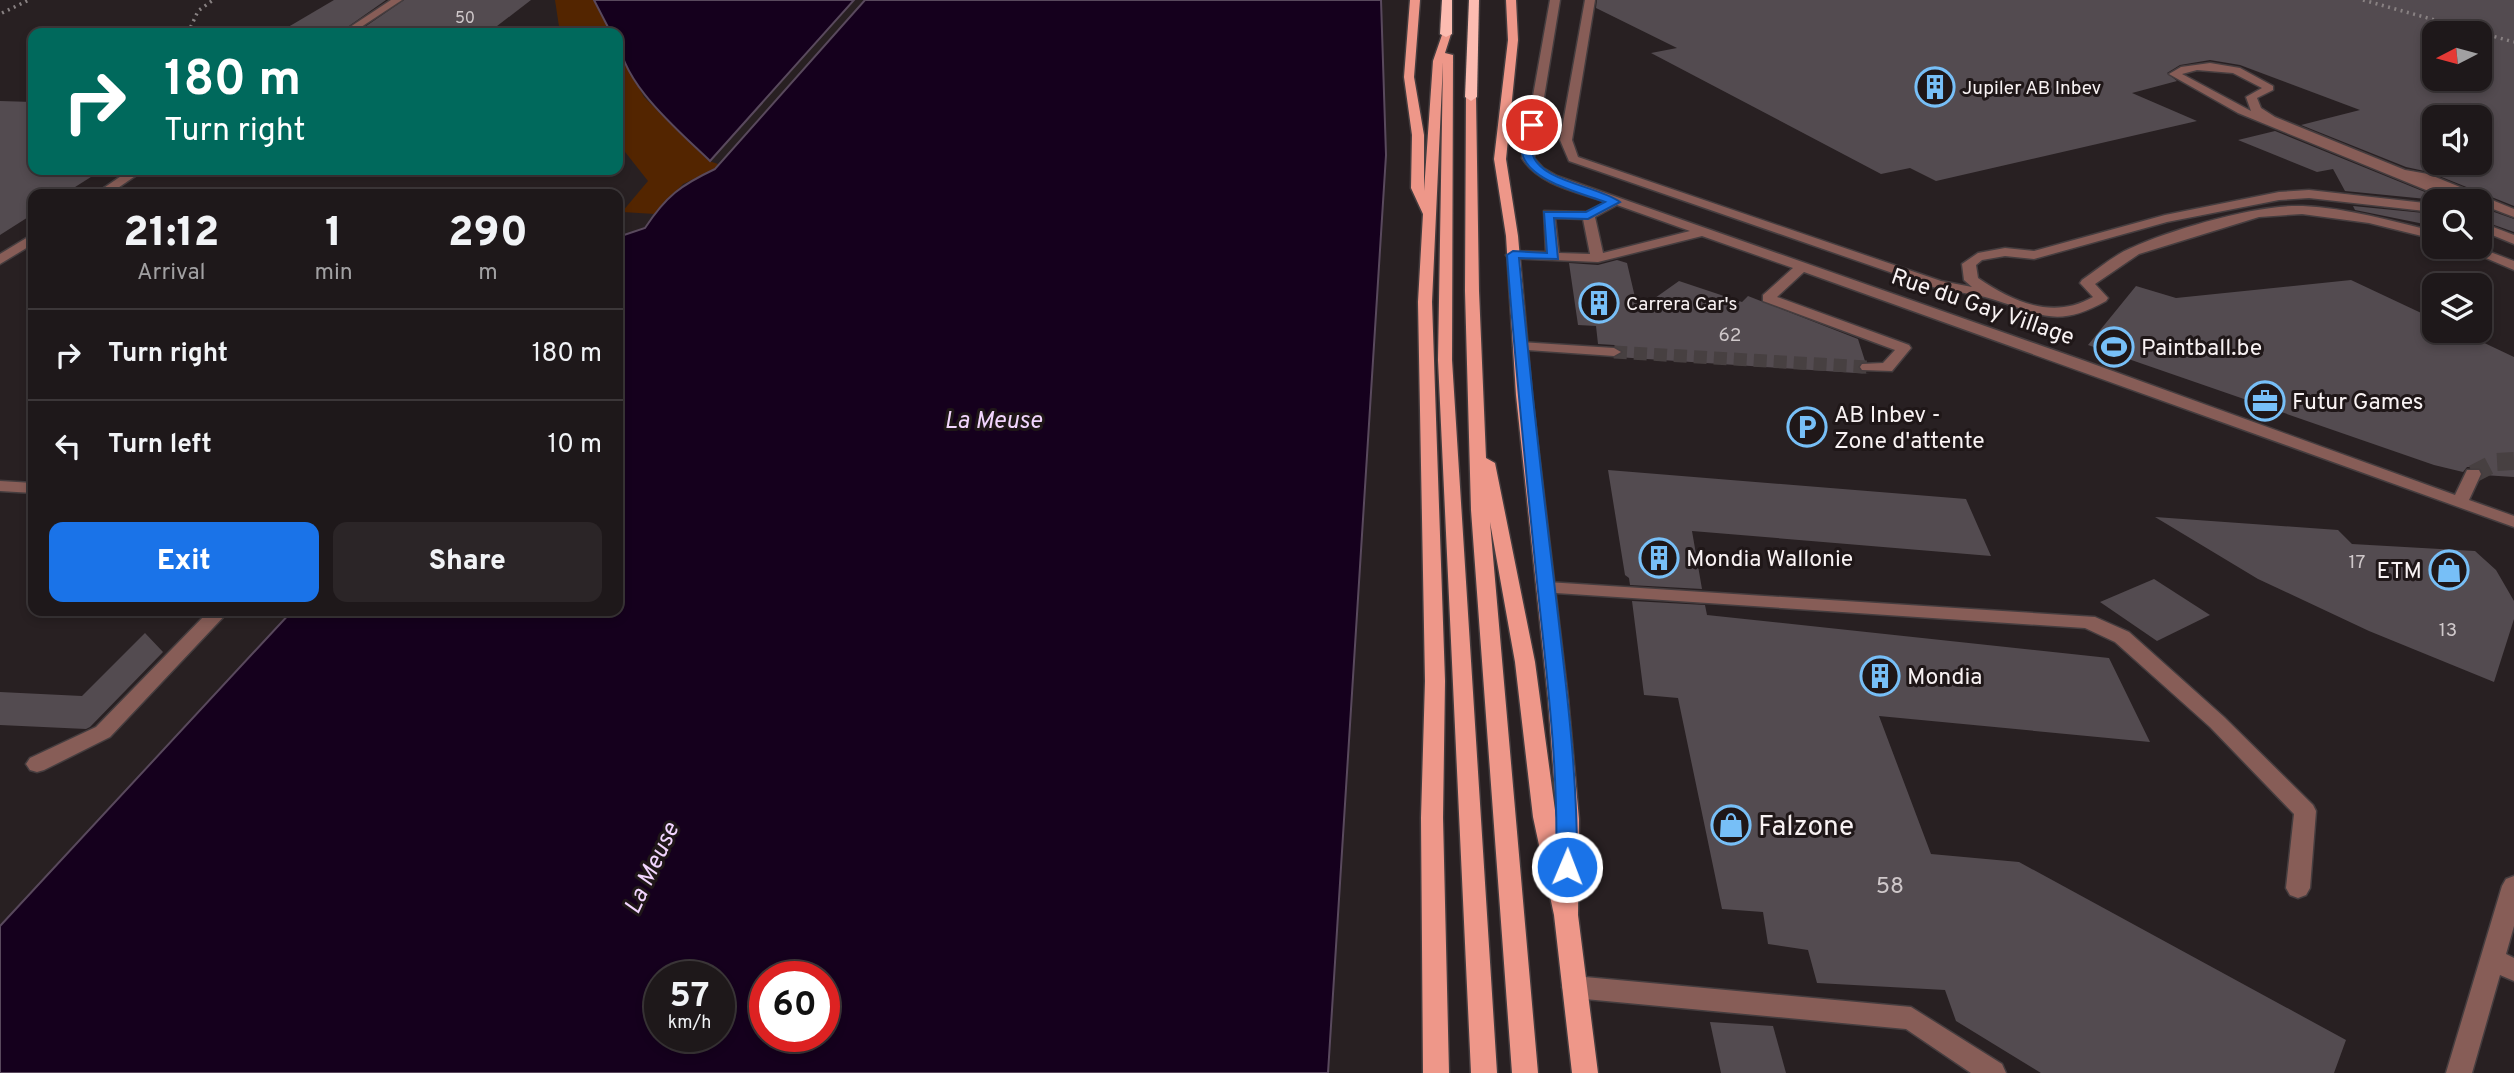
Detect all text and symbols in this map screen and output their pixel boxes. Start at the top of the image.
house number: 50 [455,9,475,29]
north arrow [2422,21,2492,91]
map controls [2422,21,2492,343]
text: 180 m [164,51,301,113]
icon: right [49,56,140,147]
building icon: Jupiler AB Inbev [1914,66,1956,108]
place label: Jupiler AB Inbev [1962,77,2102,101]
pin [1502,95,1562,155]
button: sound [2422,105,2492,175]
icon: arrive [1513,106,1551,144]
text: Turn right [164,112,306,152]
button: search [2422,189,2492,259]
text: 21:12 [123,208,219,261]
text: 1 [325,208,342,261]
text: 290 [448,208,528,261]
text: Arrival [137,259,206,288]
text: min [314,259,353,288]
text: m [478,259,498,288]
street label: Rue du Gay Village [1887,263,2078,353]
button: layers [2422,273,2492,343]
building icon: Carrera Car's [1578,282,1620,324]
place label: Carrera Car's [1626,293,1738,317]
house number: 62 [1719,324,1741,348]
sports icon: Paintball.be [2093,326,2135,368]
place label: Paintball.be [2141,335,2262,364]
icon: right [49,336,87,374]
text: Turn right [108,338,228,371]
text: 180 m [532,338,602,371]
office icon: Futur Games [2244,380,2286,422]
place label: Futur Games [2292,389,2424,418]
place label: AB Inbev - Zone d'attente [1834,402,1985,457]
parking icon: AB Inbev - Zone d'attente [1786,406,1828,448]
water label: La Meuse [944,407,1042,437]
icon: left [49,427,87,465]
text: Turn left [108,429,212,462]
text: 10 m [547,429,602,462]
button: Exit [49,522,319,602]
button: Share [333,522,602,602]
building icon: Mondia Wallonie [1638,537,1680,579]
place label: Mondia Wallonie [1686,546,1853,575]
shop icon: ETM [2428,549,2470,591]
house number: 17 [2349,551,2366,575]
place label: ETM [2376,558,2422,587]
house number: 13 [2439,619,2457,643]
building icon: Mondia [1859,655,1901,697]
place label: Mondia [1907,664,1982,693]
shop icon: Falzone [1710,804,1752,846]
place label: Falzone [1758,810,1854,846]
water label: La Meuse [619,818,687,919]
position arrow [1530,830,1604,904]
house number: 58 [1876,873,1904,902]
speed limit sign: 60 [749,961,840,1052]
text: 57 [669,975,710,1019]
text: km/h [668,1012,711,1035]

